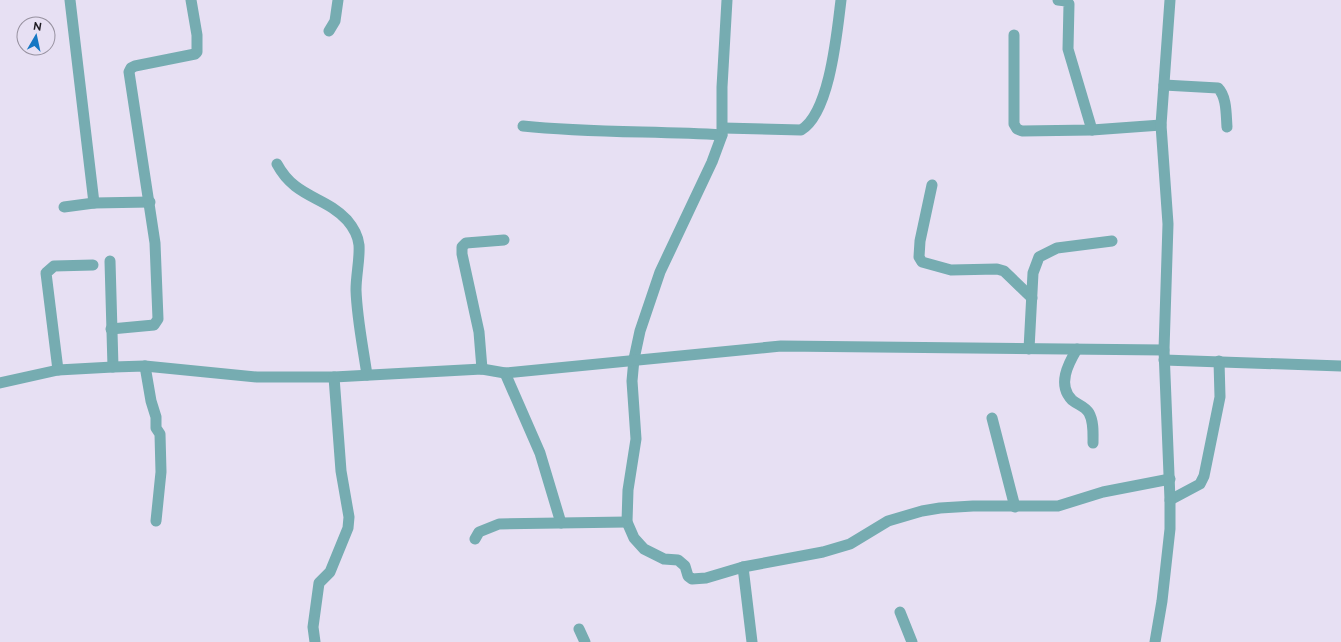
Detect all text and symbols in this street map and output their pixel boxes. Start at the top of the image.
north arrow [16,16,56,56]
text: N [32,20,43,34]

